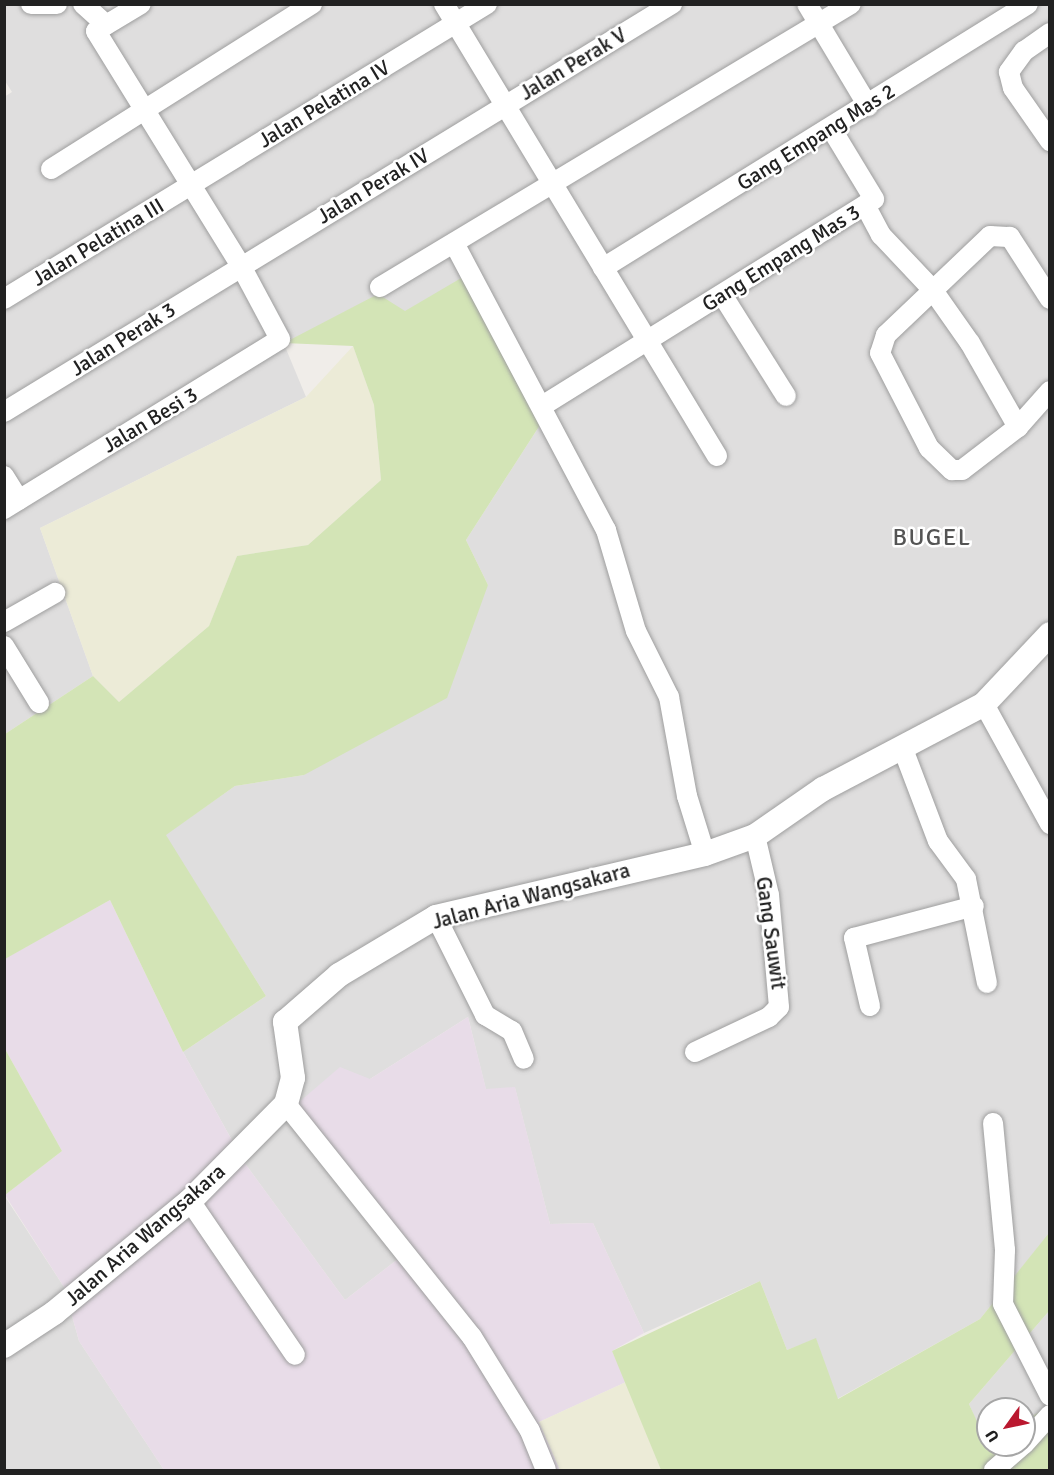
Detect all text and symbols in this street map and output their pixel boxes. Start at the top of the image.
street label: Jalan Perak V [515,22,631,106]
street label: Jalan Pelatina IV [254,55,394,153]
street label: Gang Empang Mas 2 [732,78,900,196]
street label: Jalan Perak IV [313,143,433,229]
street label: Jalan Pelatina III [28,193,168,291]
street label: Gang Empang Mas 3 [697,199,865,317]
street label: Jalan Perak 3 [66,297,180,381]
street label: Jalan Besi 3 [98,382,202,458]
district label: BUGEL [892,524,972,552]
street label: Jalan Aria Wangsakara [429,857,633,935]
street label: Gang Sauwit [751,875,791,991]
street label: Jalan Aria Wangsakara [60,1159,230,1311]
north arrow [976,1397,1036,1457]
text: U [981,1426,1004,1446]

